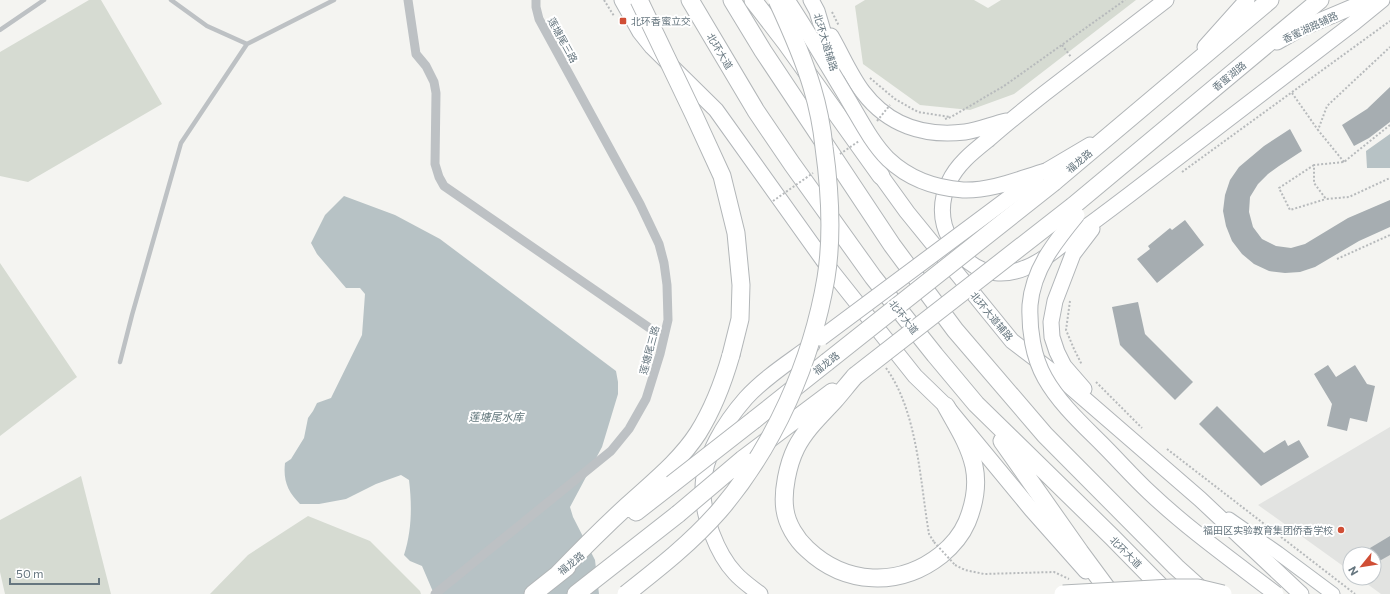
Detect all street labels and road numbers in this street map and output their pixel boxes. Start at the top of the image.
street label: 香蜜湖路辅路 [1280,9,1340,45]
street label: 北环大道辅路 [811,12,841,72]
street label: 莲塘尾三路 [546,15,580,65]
street label: 北环大道 [705,31,735,71]
street label: 香蜜湖路 [1210,59,1248,93]
street label: 福龙路 [1064,147,1094,175]
street label: 北环大道辅路 [968,289,1016,343]
street label: 北环大道 [887,298,921,336]
street label: 莲塘尾三路 [637,324,661,376]
street label: 福龙路 [810,349,842,377]
street label: 北环大道 [1108,534,1144,570]
street label: 福龙路 [556,549,586,577]

